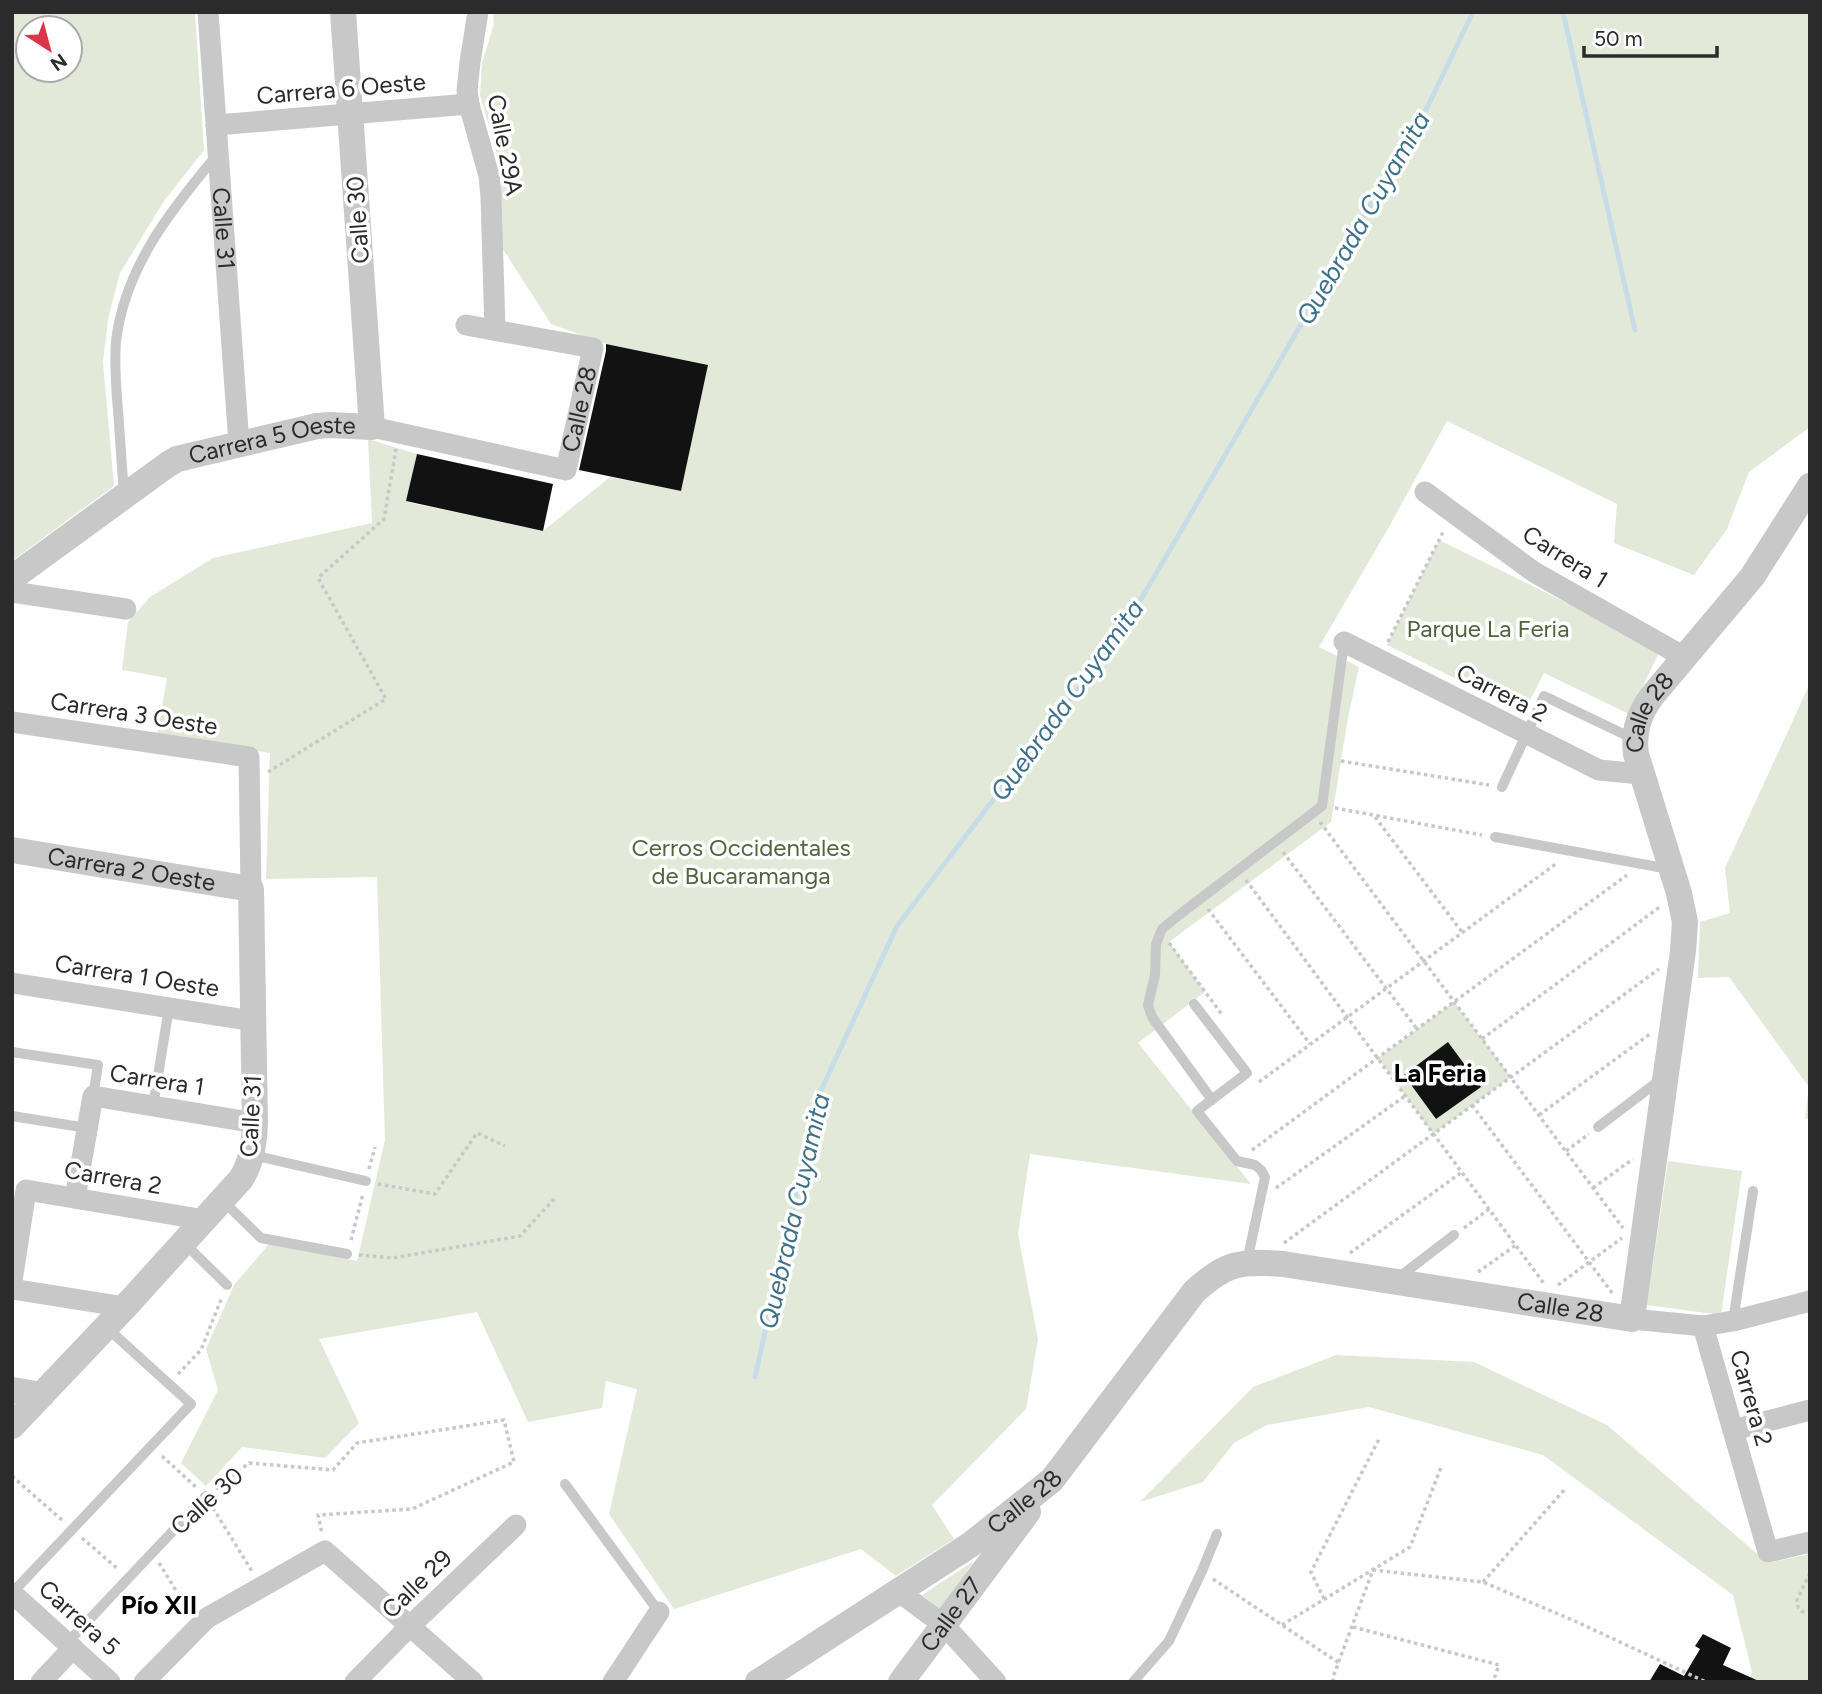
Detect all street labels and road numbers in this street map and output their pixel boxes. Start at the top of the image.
street label: Carrera 6 Oeste [255,67,427,110]
street label: Calle 29A [481,92,530,199]
street label: Calle 30 [340,175,375,265]
street label: Calle 31 [207,186,241,270]
street label: Calle 28 [555,363,603,455]
street label: Carrera 5 Oeste [186,410,356,470]
street label: Carrera 1 [1517,519,1613,594]
street label: Carrera 2 [1452,657,1553,728]
street label: Calle 28 [1620,666,1680,753]
street label: Carrera 3 Oeste [48,686,220,741]
street label: Carrera 2 Oeste [45,841,218,897]
street label: Carrera 1 Oeste [53,948,221,1003]
street label: Carrera 1 [108,1058,206,1101]
street label: Calle 31 [234,1074,267,1158]
street label: Carrera 2 [62,1155,164,1200]
street label: Calle 28 [1515,1286,1606,1328]
street label: Carrera 2 [1724,1346,1779,1449]
street label: Calle 30 [164,1461,249,1541]
street label: Calle 28 [981,1464,1068,1540]
street label: Calle 29 [376,1543,458,1624]
street label: Calle 27 [914,1571,988,1657]
street label: Carrera 5 [33,1574,126,1662]

